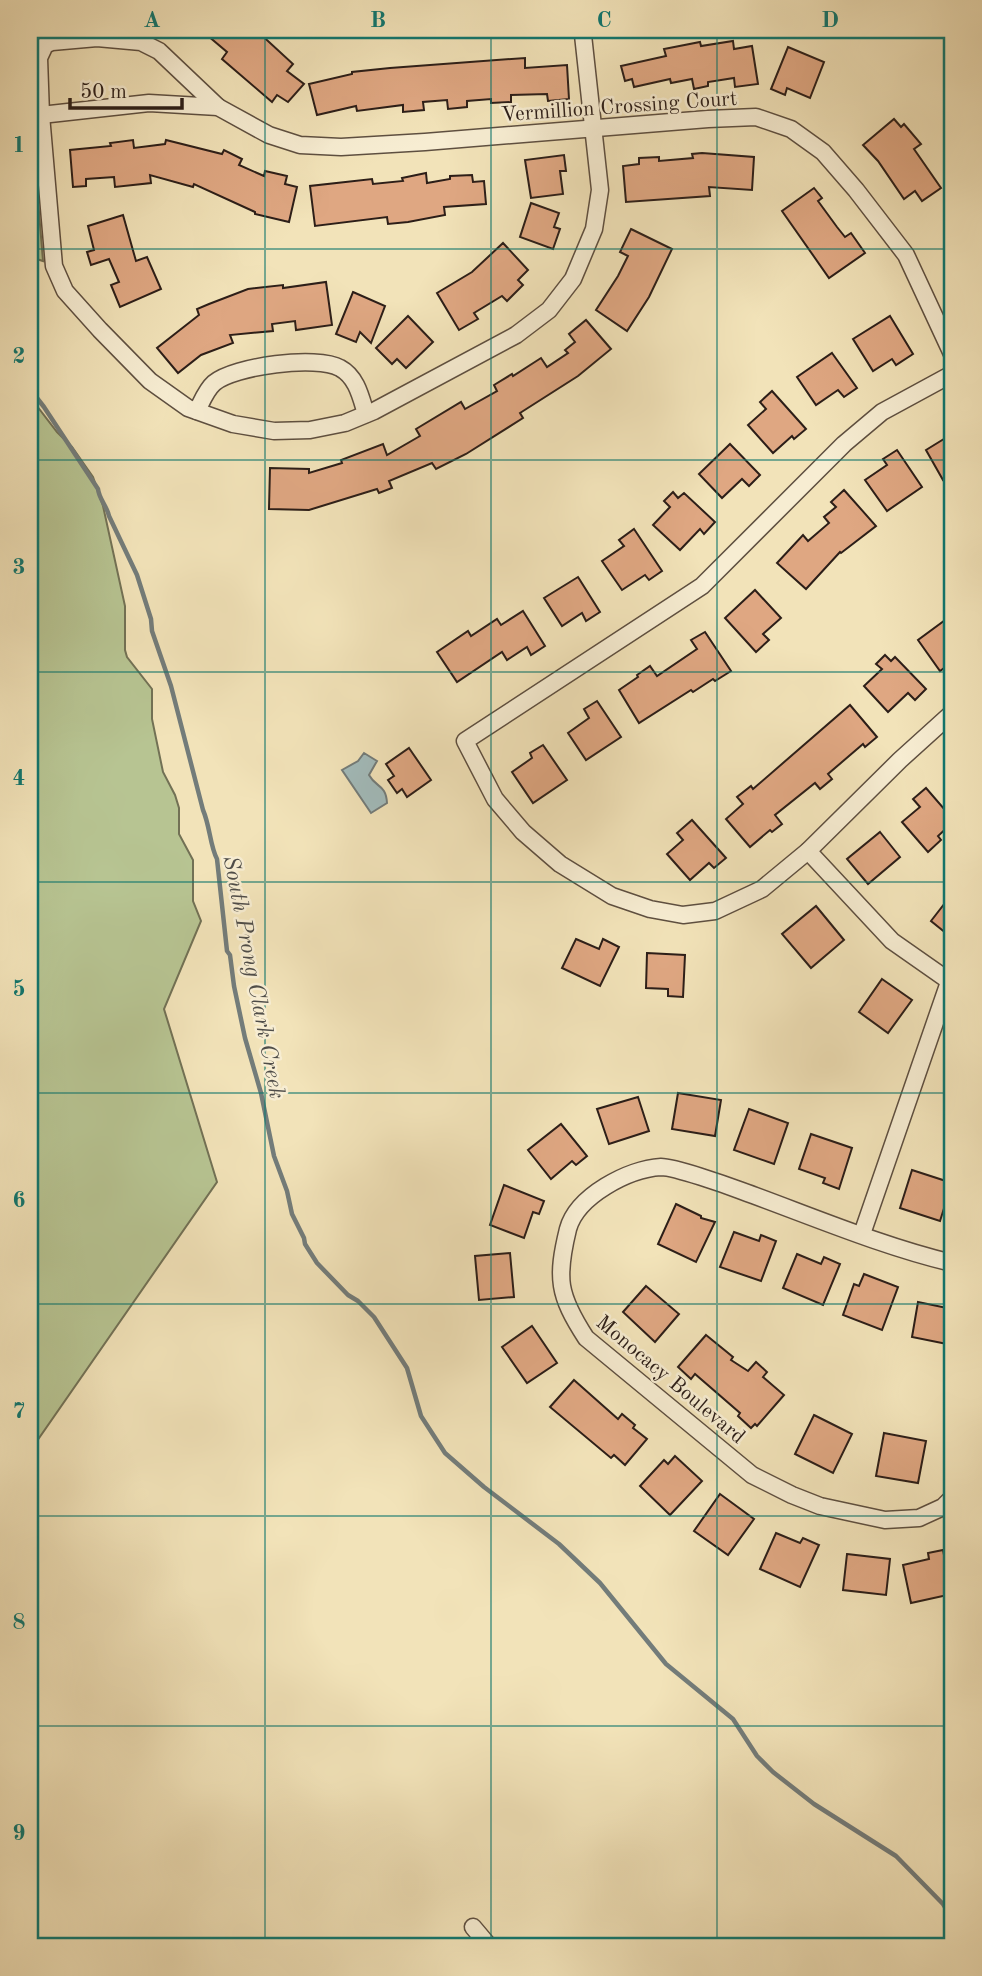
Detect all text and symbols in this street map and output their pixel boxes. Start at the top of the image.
text: A [143,9,161,32]
text: B [370,9,386,32]
text: C [596,9,612,32]
text: D [821,9,839,32]
scale bar [70,66,182,110]
text: 50 m [80,82,127,103]
street label: Vermillion Crossing Court [500,89,738,126]
text: 1 [12,134,26,157]
text: 2 [12,345,26,368]
text: 3 [12,556,26,579]
text: 4 [12,767,26,790]
water label: South Prong Clark Creek [218,854,288,1101]
text: 5 [12,978,26,1001]
text: 6 [12,1189,26,1212]
street label: Monocacy Boulevard [592,1312,749,1448]
text: 7 [12,1400,26,1423]
text: 8 [12,1611,26,1634]
text: 9 [12,1822,26,1845]

